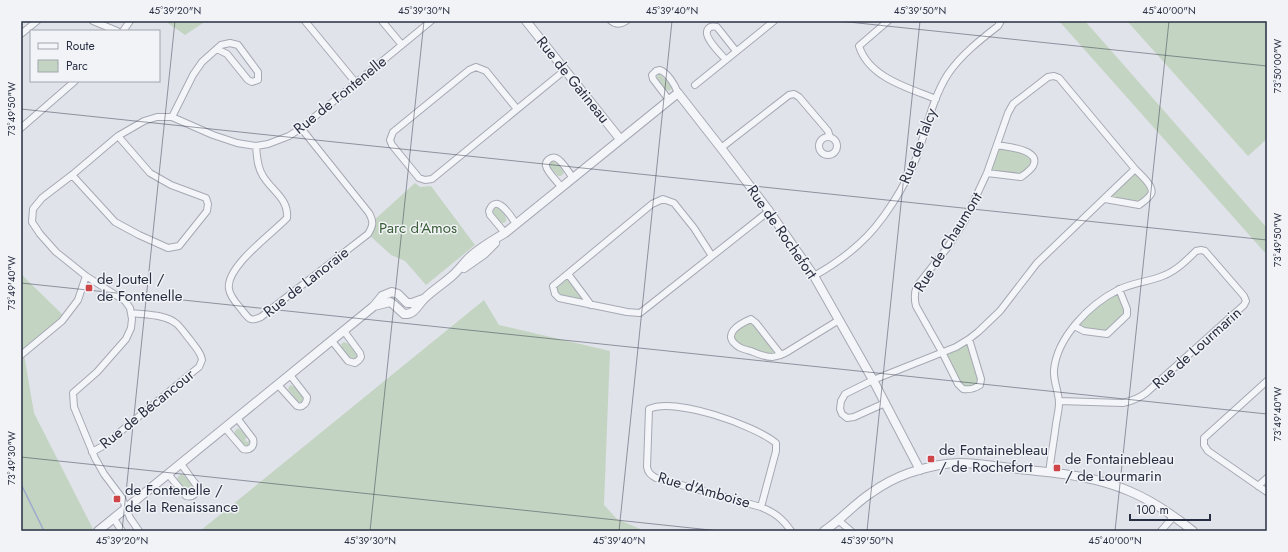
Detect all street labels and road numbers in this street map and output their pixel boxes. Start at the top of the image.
street label: Rue de Gatineau [531,32,615,128]
street label: Rue de Fontenelle [289,50,391,139]
street label: Rue de Talcy [894,105,943,187]
street label: Rue de Rochefort [741,181,823,284]
street label: Rue de Chaumont [908,188,988,296]
street label: Rue de Lanoraie [259,241,354,322]
street label: Rue de Lourmarin [1148,302,1246,394]
street label: Rue de Bécancour [95,363,200,454]
street label: Rue d'Amboise [655,466,753,514]

